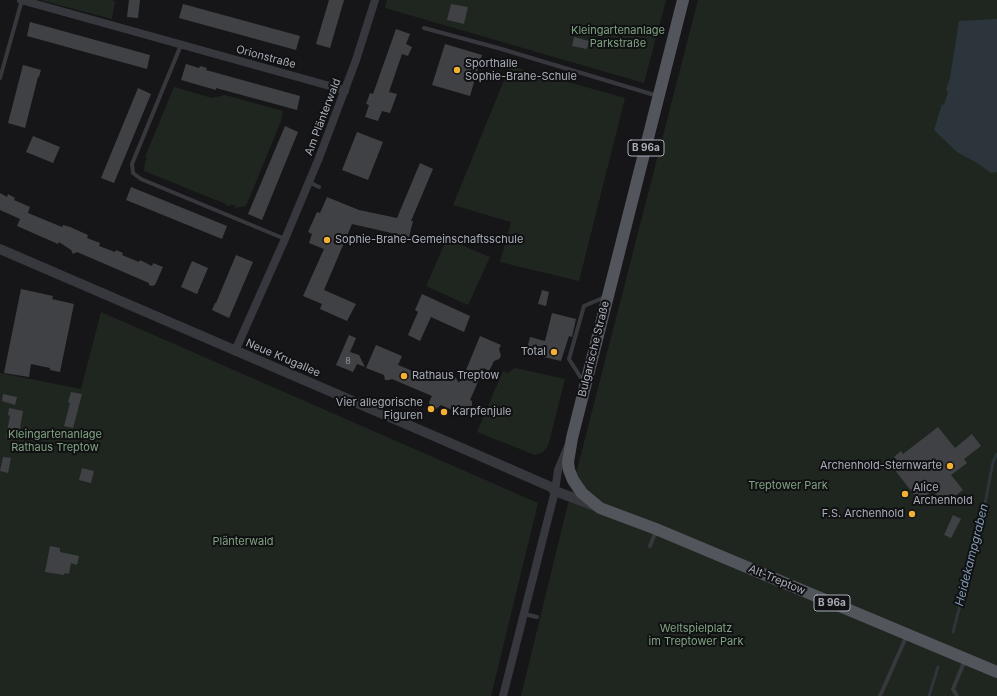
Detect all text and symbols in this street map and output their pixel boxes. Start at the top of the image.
park label: Kleingartenanlage Parkstraße [571,24,665,50]
street label: Orionstraße [235,43,297,71]
place label: Sporthalle Sophie-Brahe-Schule [465,57,577,83]
marker: Sporthalle Sophie-Brahe-Schule [452,65,462,75]
street label: Am Plänterwald [302,77,344,157]
road number: B 96a [628,140,664,156]
place label: Sophie-Brahe-Gemeinschaftsschule [335,233,523,247]
marker: Sophie-Brahe-Gemeinschaftsschule [322,235,332,245]
street label: Bulgarische Straße [576,300,612,398]
street label: Neue Krugallee [244,336,322,380]
place label: Total [521,345,546,359]
marker: Total [549,347,559,357]
house number: 8 [345,356,351,366]
place label: Rathaus Treptow [412,369,499,383]
marker: Rathaus Treptow [399,371,409,381]
place label: Vier allegorische Figuren [336,396,423,422]
marker: Vier allegorische Figuren [426,404,436,414]
place label: Karpfenjule [452,405,512,419]
marker: Karpfenjule [439,407,449,417]
park label: Kleingartenanlage Rathaus Treptow [8,428,102,454]
place label: Archenhold-Sternwarte [820,459,942,473]
marker: Archenhold-Sternwarte [945,461,955,471]
park label: Treptower Park [748,479,828,493]
place label: Alice Archenhold [913,481,973,507]
marker: Alice Archenhold [900,489,910,499]
water label: Heidekampgraben [952,502,992,608]
place label: F.S. Archenhold [822,507,904,521]
marker: F.S. Archenhold [907,509,917,519]
park label: Plänterwald [212,535,274,549]
street label: Alt-Treptow [747,562,807,598]
road number: B 96a [814,595,850,611]
park label: Weltspielplatz im Treptower Park [649,622,743,648]

